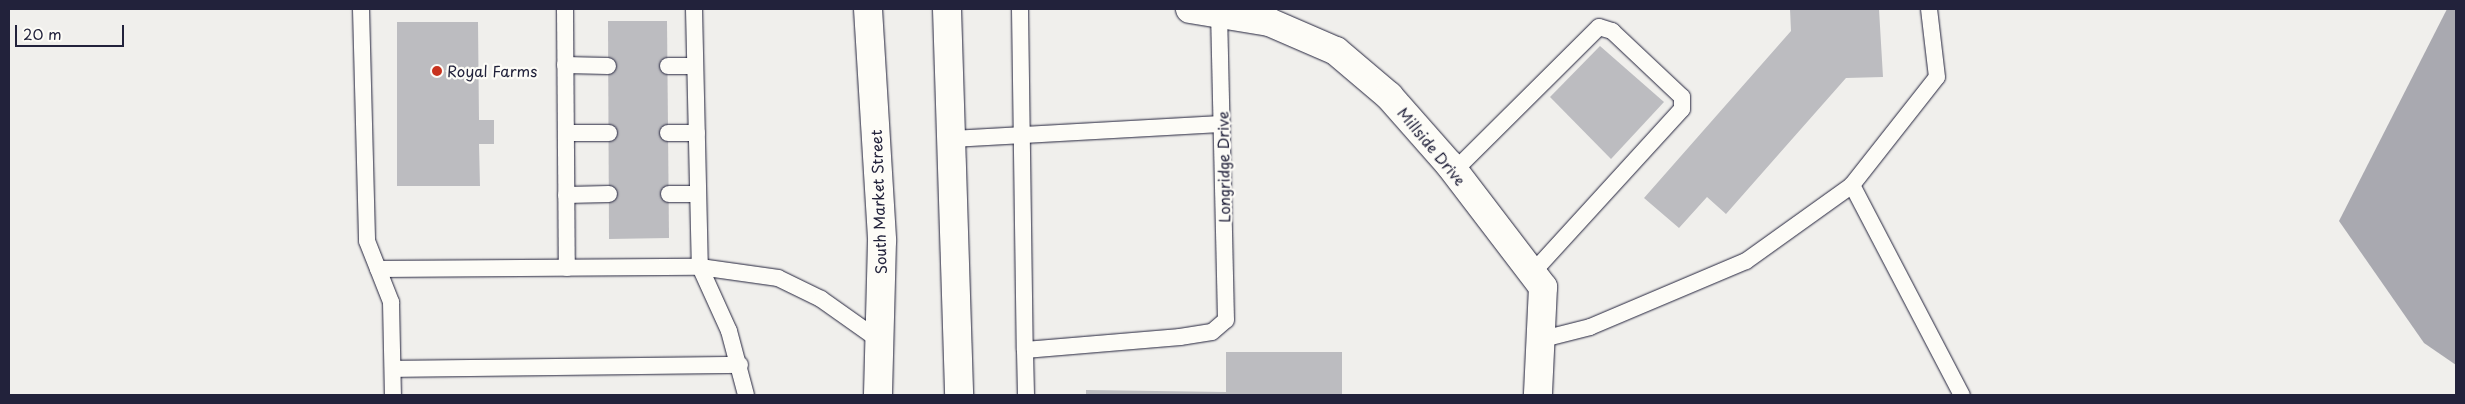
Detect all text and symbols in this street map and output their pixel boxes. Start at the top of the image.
scale bar [18,15,126,47]
text: 20 m [23,22,62,45]
place label: Royal Farms [447,62,538,80]
marker: Royal Farms [431,65,443,77]
street label: Millside Drive [1394,103,1470,189]
street label: Longridge Drive [1213,110,1233,224]
street label: South Market Street [866,127,890,277]

